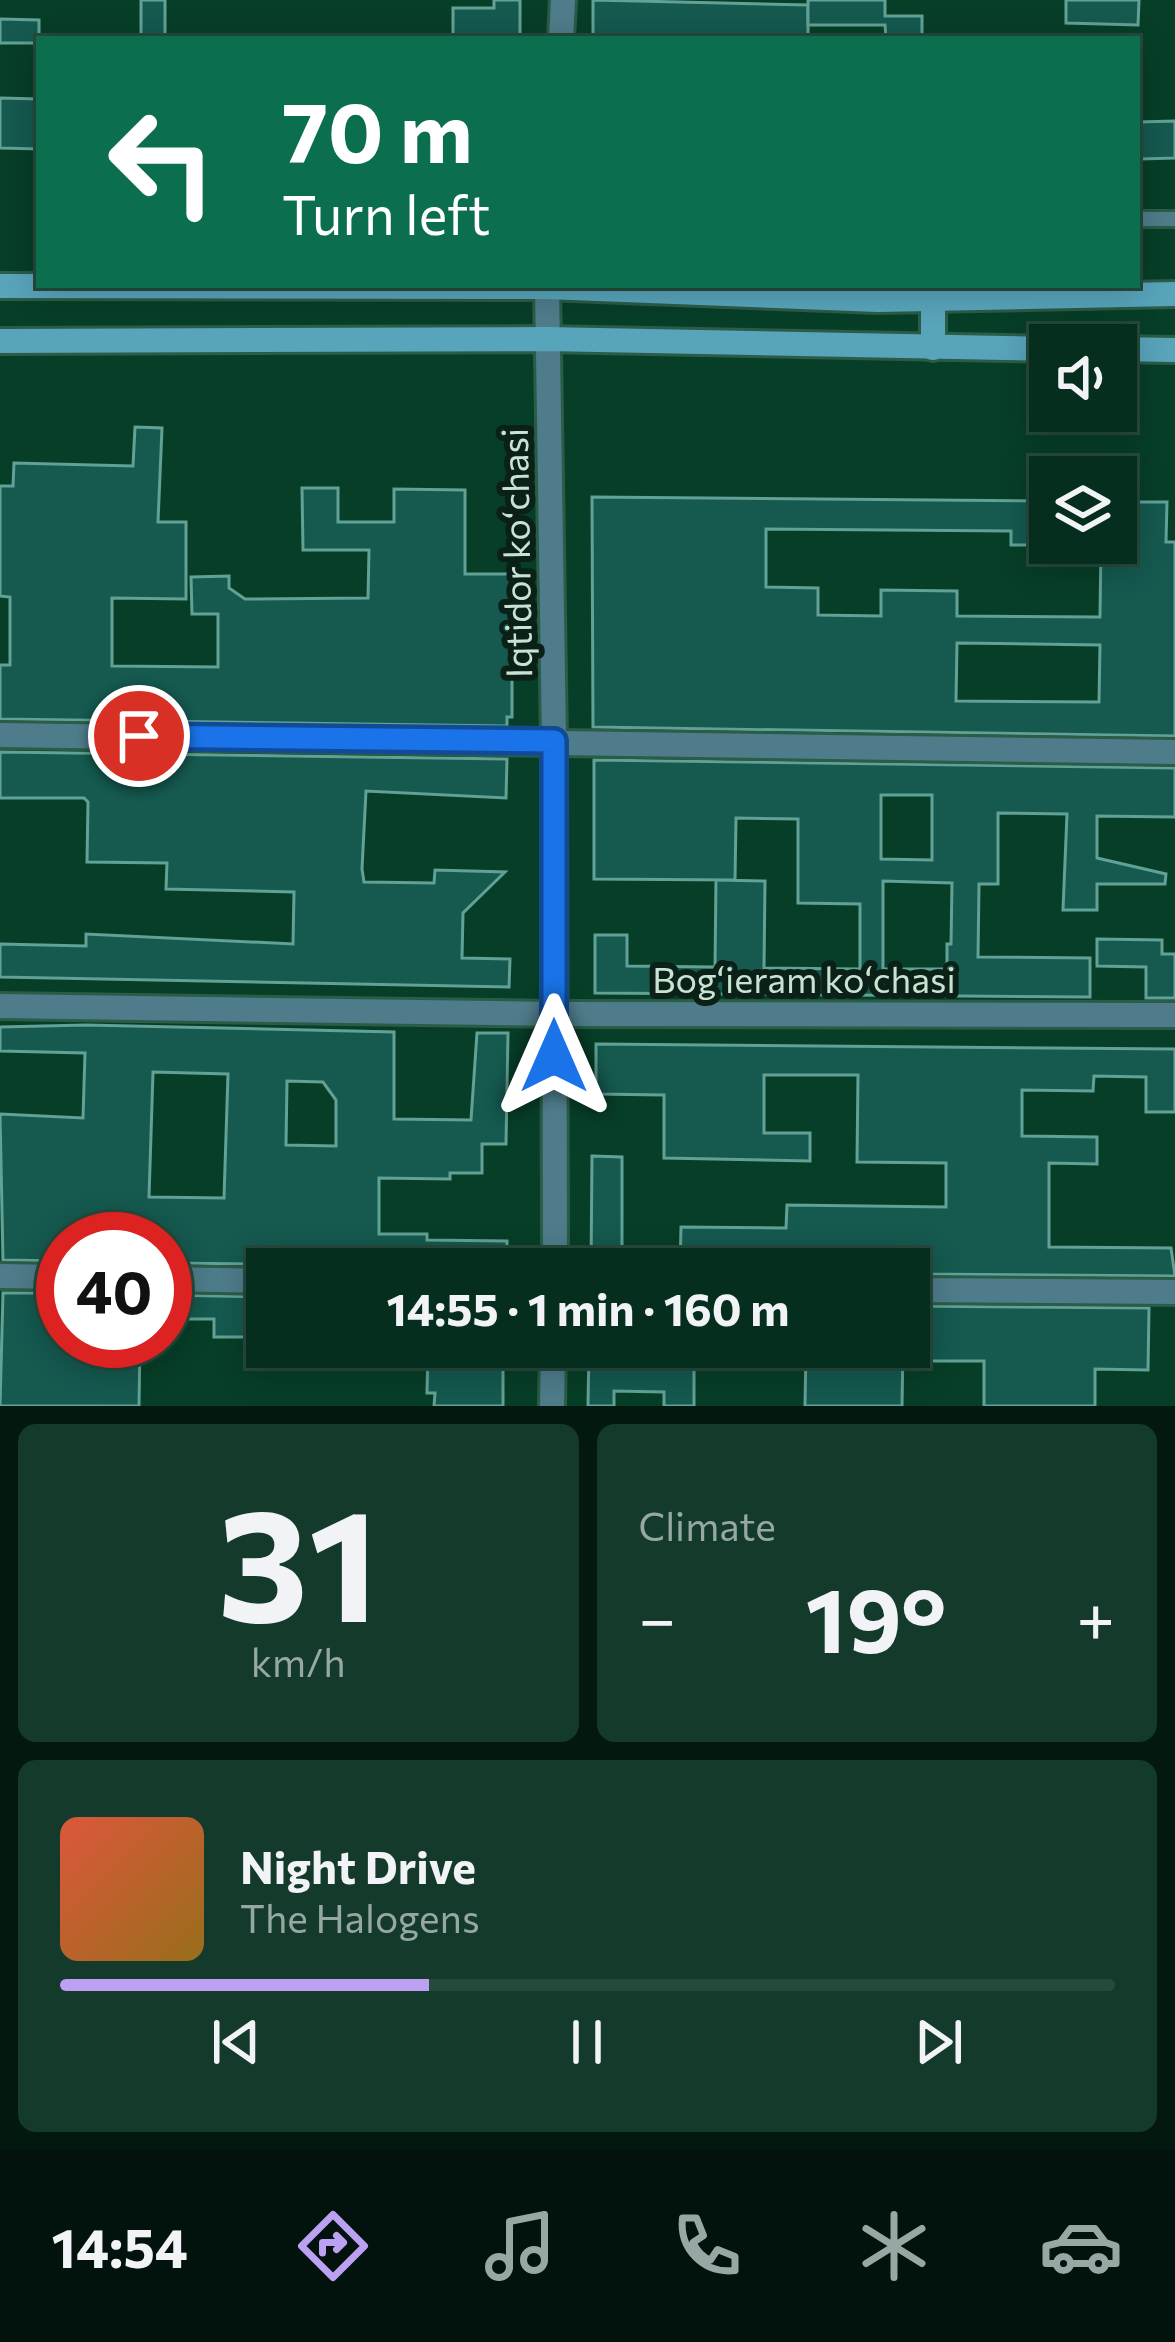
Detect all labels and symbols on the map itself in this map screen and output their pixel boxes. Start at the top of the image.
street label: Iqtidor koʻchasi [491,428,539,678]
pin [88,685,190,787]
street label: Bogʻieram koʻchasi [652,956,956,1000]
position arrow [491,993,617,1119]
speed limit sign: 40 [36,1212,192,1368]

